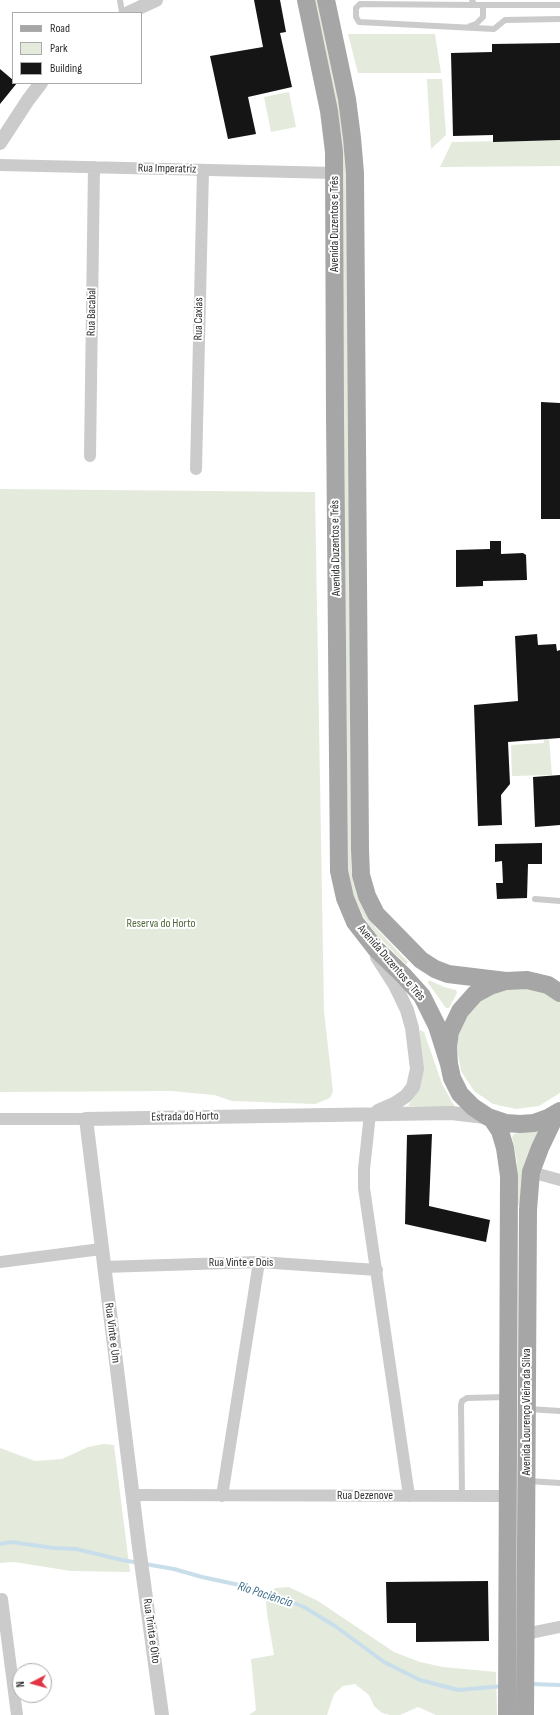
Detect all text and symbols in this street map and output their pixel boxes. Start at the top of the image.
legend [12,12,142,84]
text: Road [50,21,70,36]
text: Park [50,41,68,56]
text: Building [50,61,82,76]
street label: Rua Imperatriz [138,161,196,177]
street label: Avenida Duzentos e Três [328,176,342,272]
street label: Rua Bacabal [84,288,100,336]
street label: Rua Caxias [191,297,207,341]
street label: Avenida Duzentos e Três [328,500,344,596]
park label: Reserva do Horto [127,917,195,931]
street label: Avenida Duzentos e Três [354,922,428,1004]
street label: Estrada do Horto [151,1109,219,1125]
street label: Rua Vinte e Dois [209,1256,273,1270]
street label: Rua Vinte e Um [101,1302,123,1364]
street label: Avenida Lourenço Vieira da Silva [520,1348,534,1476]
street label: Rua Dezenove [337,1489,393,1503]
water label: Rio Paciência [236,1579,294,1611]
street label: Rua Trinta e Oito [139,1598,163,1664]
north arrow [12,1663,52,1703]
text: N [14,1681,27,1688]

